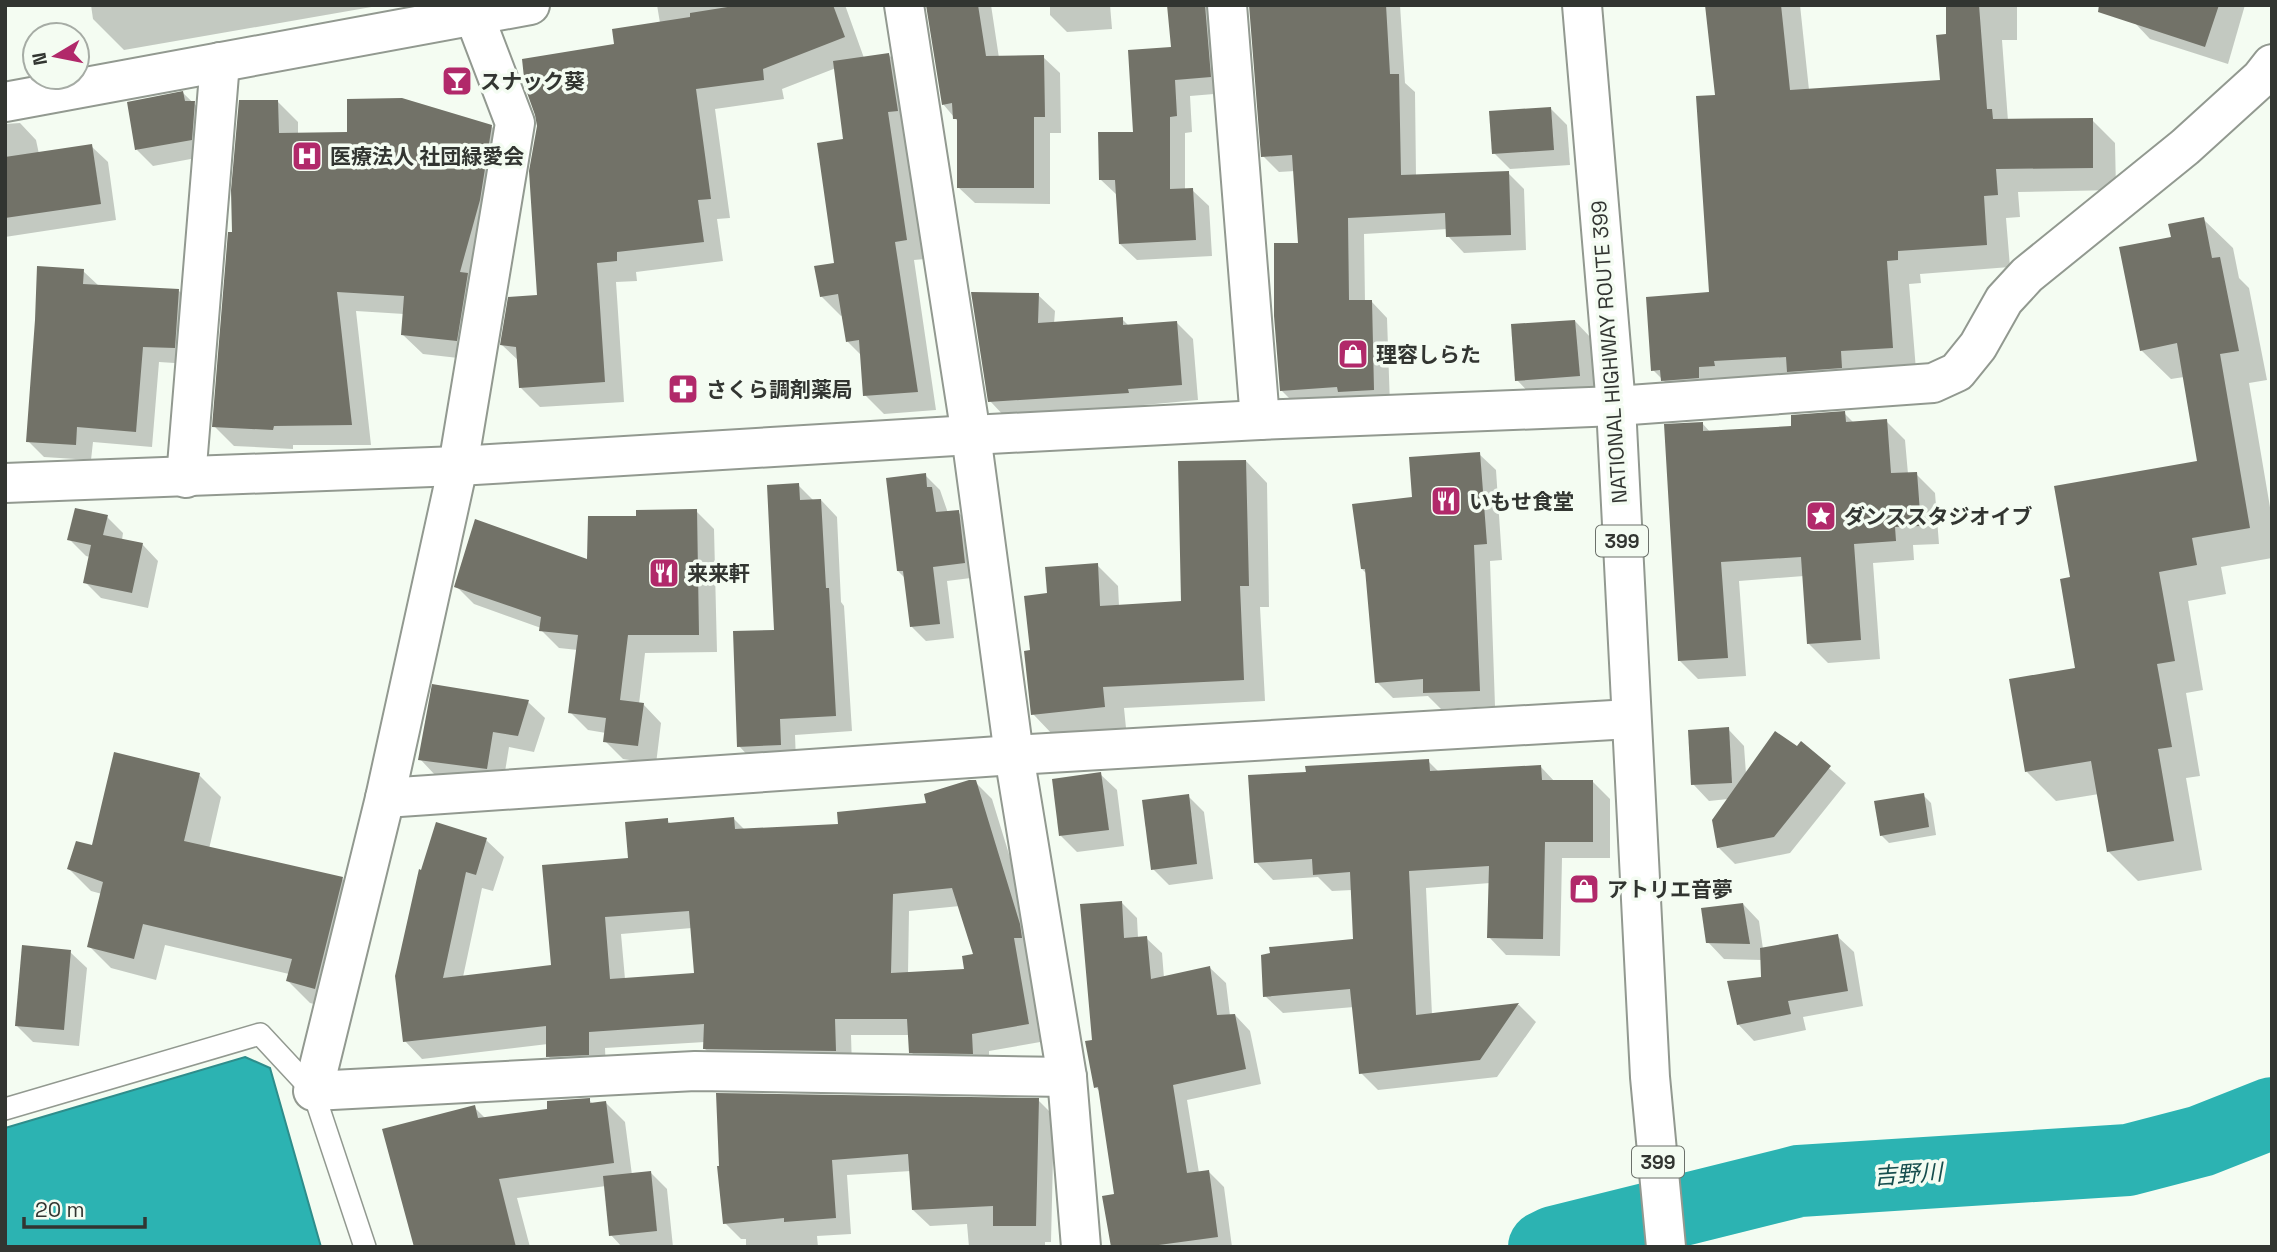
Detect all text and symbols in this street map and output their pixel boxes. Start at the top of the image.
north arrow [21,21,91,91]
text: N [26,50,53,67]
bar icon: スナック葵 [440,64,474,98]
place label: スナック葵 [480,68,585,95]
hospital icon: 医療法人 社団緑愛会 [290,139,324,173]
place label: 医療法人 社団緑愛会 [330,143,524,170]
street label: NATIONAL HIGHWAY ROUTE 399 [1585,200,1633,504]
shop icon: 理容しらた [1336,337,1370,371]
place label: 理容しらた [1376,341,1481,368]
pharmacy icon: さくら調剤薬局 [666,372,700,406]
place label: さくら調剤薬局 [706,376,853,403]
restaurant icon: いもせ食堂 [1429,484,1463,518]
place label: いもせ食堂 [1469,488,1574,515]
place icon: ダンススタジオイブ [1804,499,1838,533]
place label: ダンススタジオイブ [1844,503,2033,530]
road number: 399 [1596,526,1648,556]
restaurant icon: 来来軒 [647,556,681,590]
place label: 来来軒 [687,560,750,587]
shop icon: アトリエ音夢 [1567,872,1601,906]
place label: アトリエ音夢 [1607,876,1733,903]
road number: 399 [1632,1146,1684,1178]
water label: 吉野川 [1873,1156,1946,1191]
scale bar [24,1186,145,1230]
text: 20 m [35,1196,85,1223]

